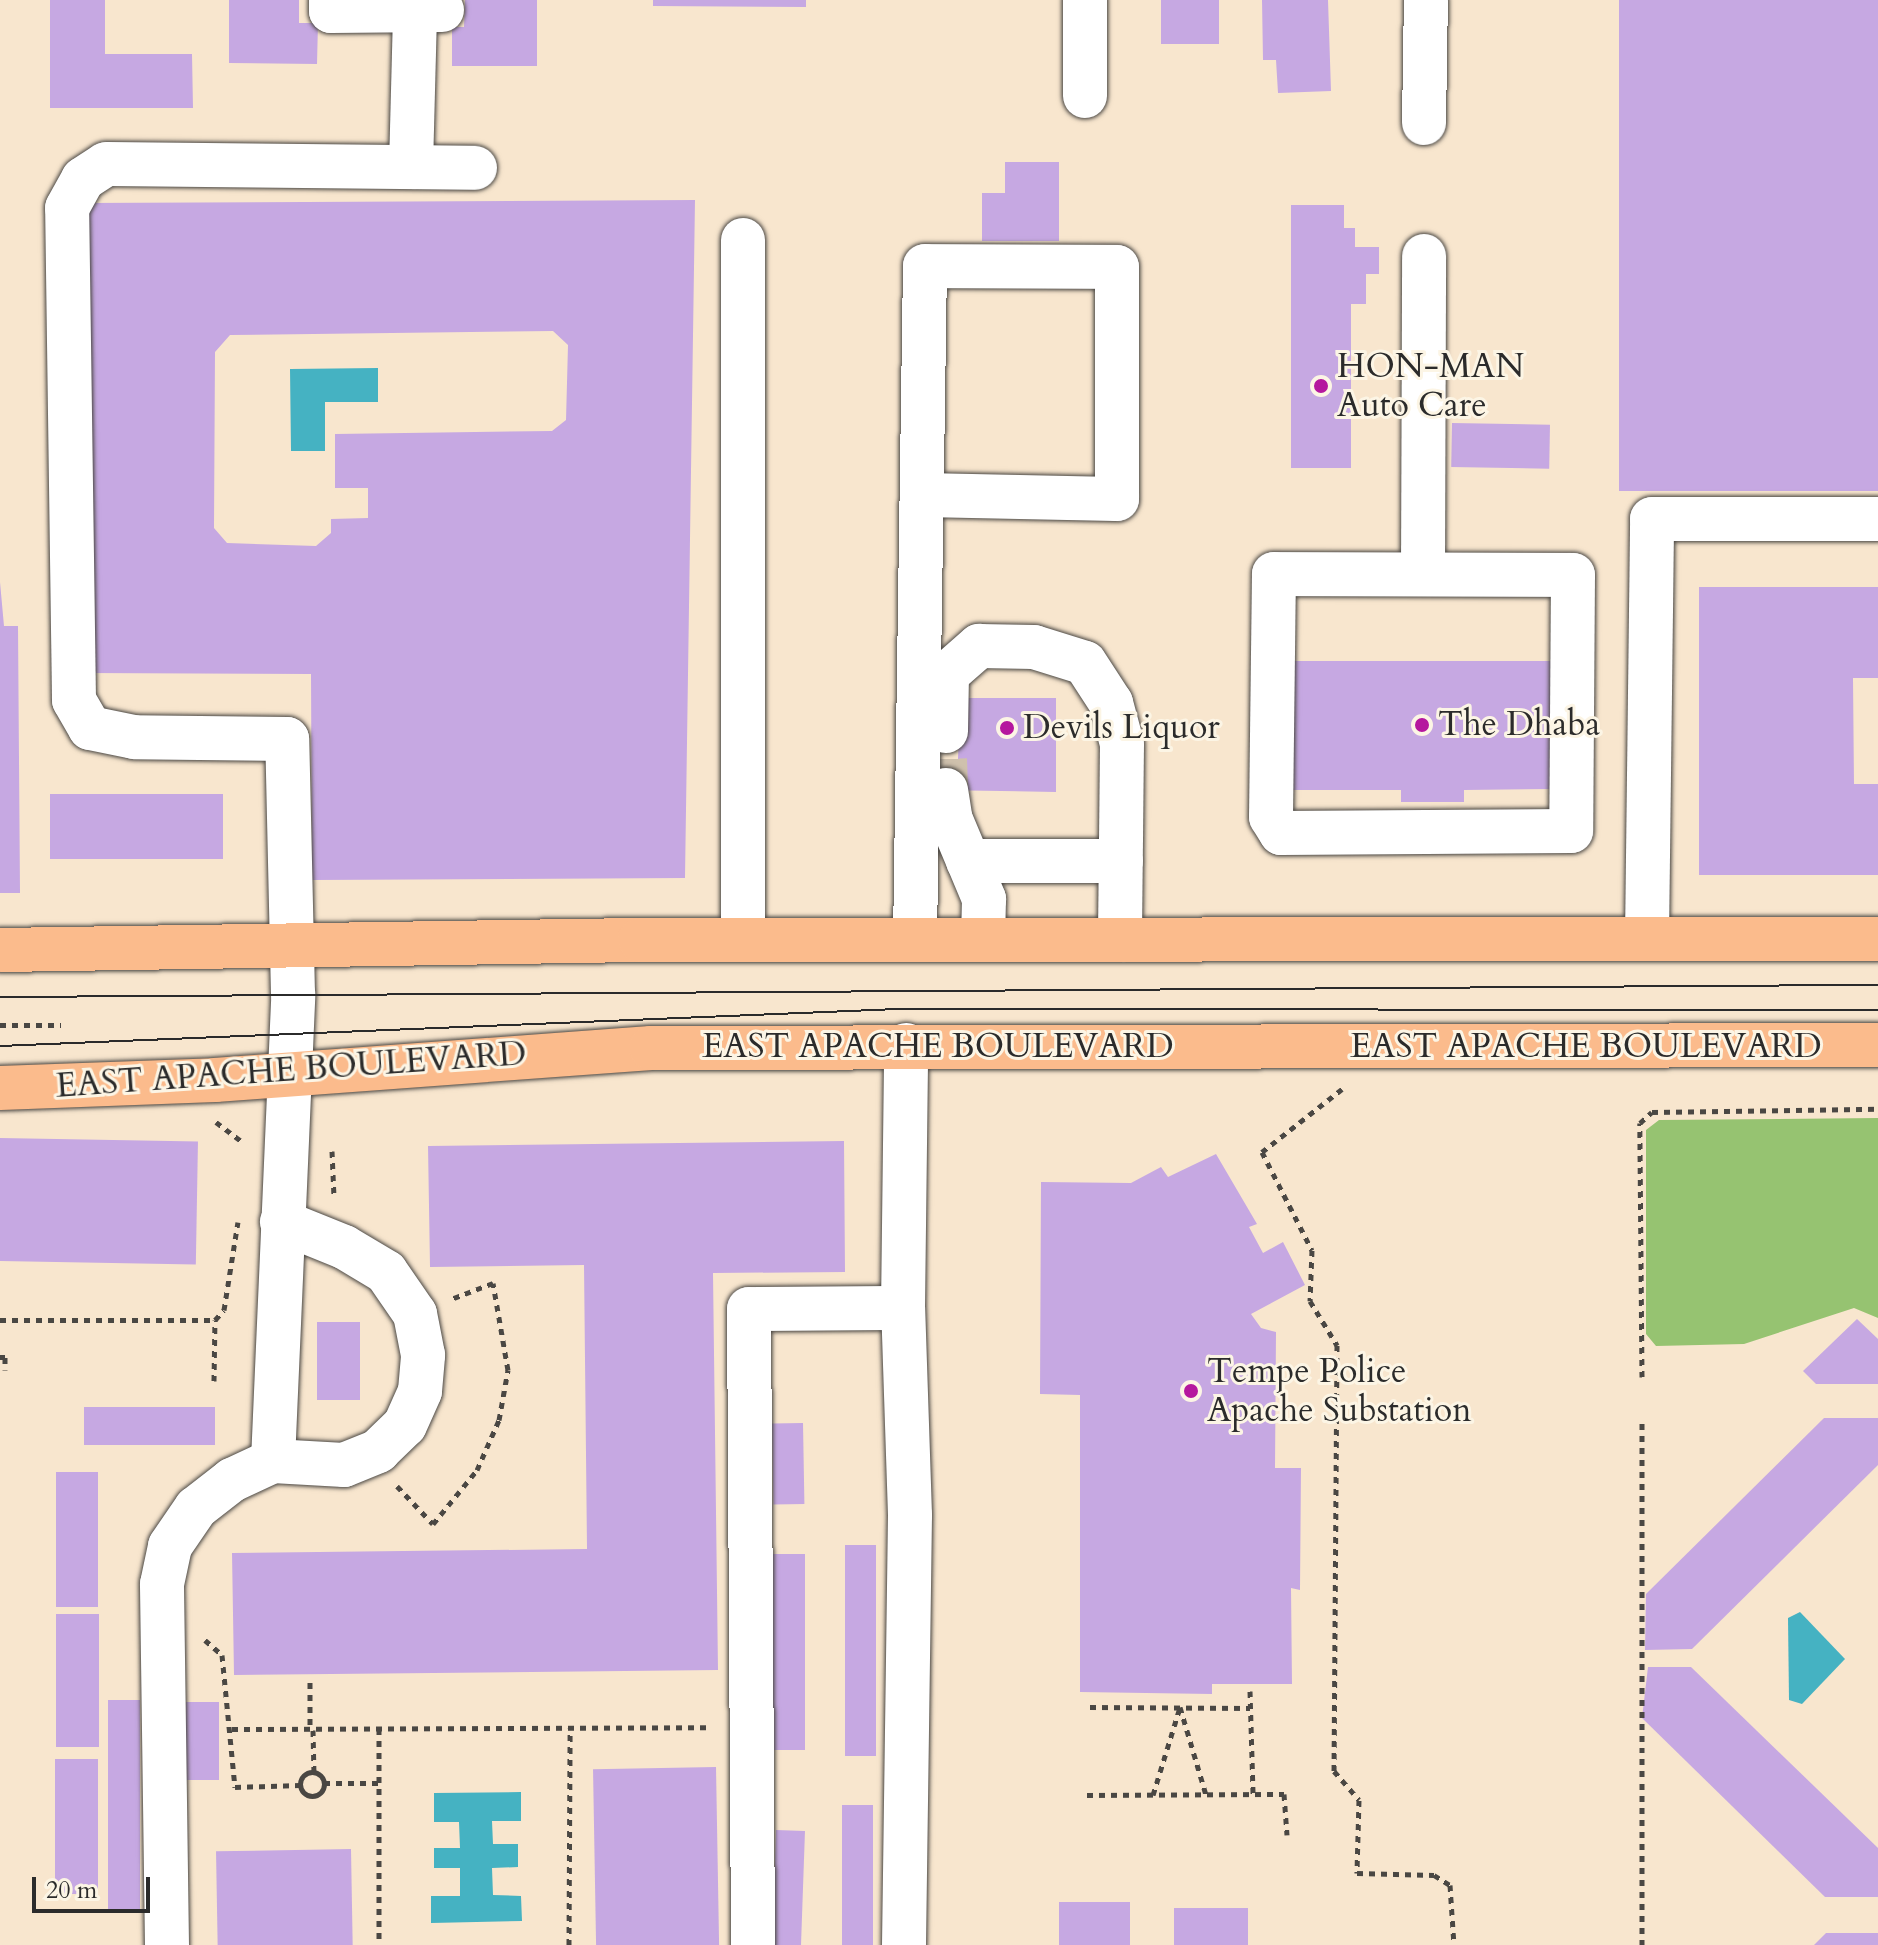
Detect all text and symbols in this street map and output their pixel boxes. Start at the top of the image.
place label: HON-MAN Auto Care [1337,346,1524,426]
marker: HON-MAN Auto Care [1312,377,1330,395]
place label: The Dhaba [1438,705,1600,745]
place label: Devils Liquor [1023,708,1220,748]
marker: The Dhaba [1413,716,1431,734]
marker: Devils Liquor [998,719,1016,737]
street label: EAST APACHE BOULEVARD [702,1027,1174,1067]
street label: EAST APACHE BOULEVARD [1350,1027,1822,1067]
street label: EAST APACHE BOULEVARD [54,1033,528,1107]
place label: Tempe Police Apache Substation [1207,1351,1471,1430]
marker: Tempe Police Apache Substation [1182,1382,1200,1400]
scale bar [36,1861,154,1911]
text: 20 m [46,1874,97,1907]

